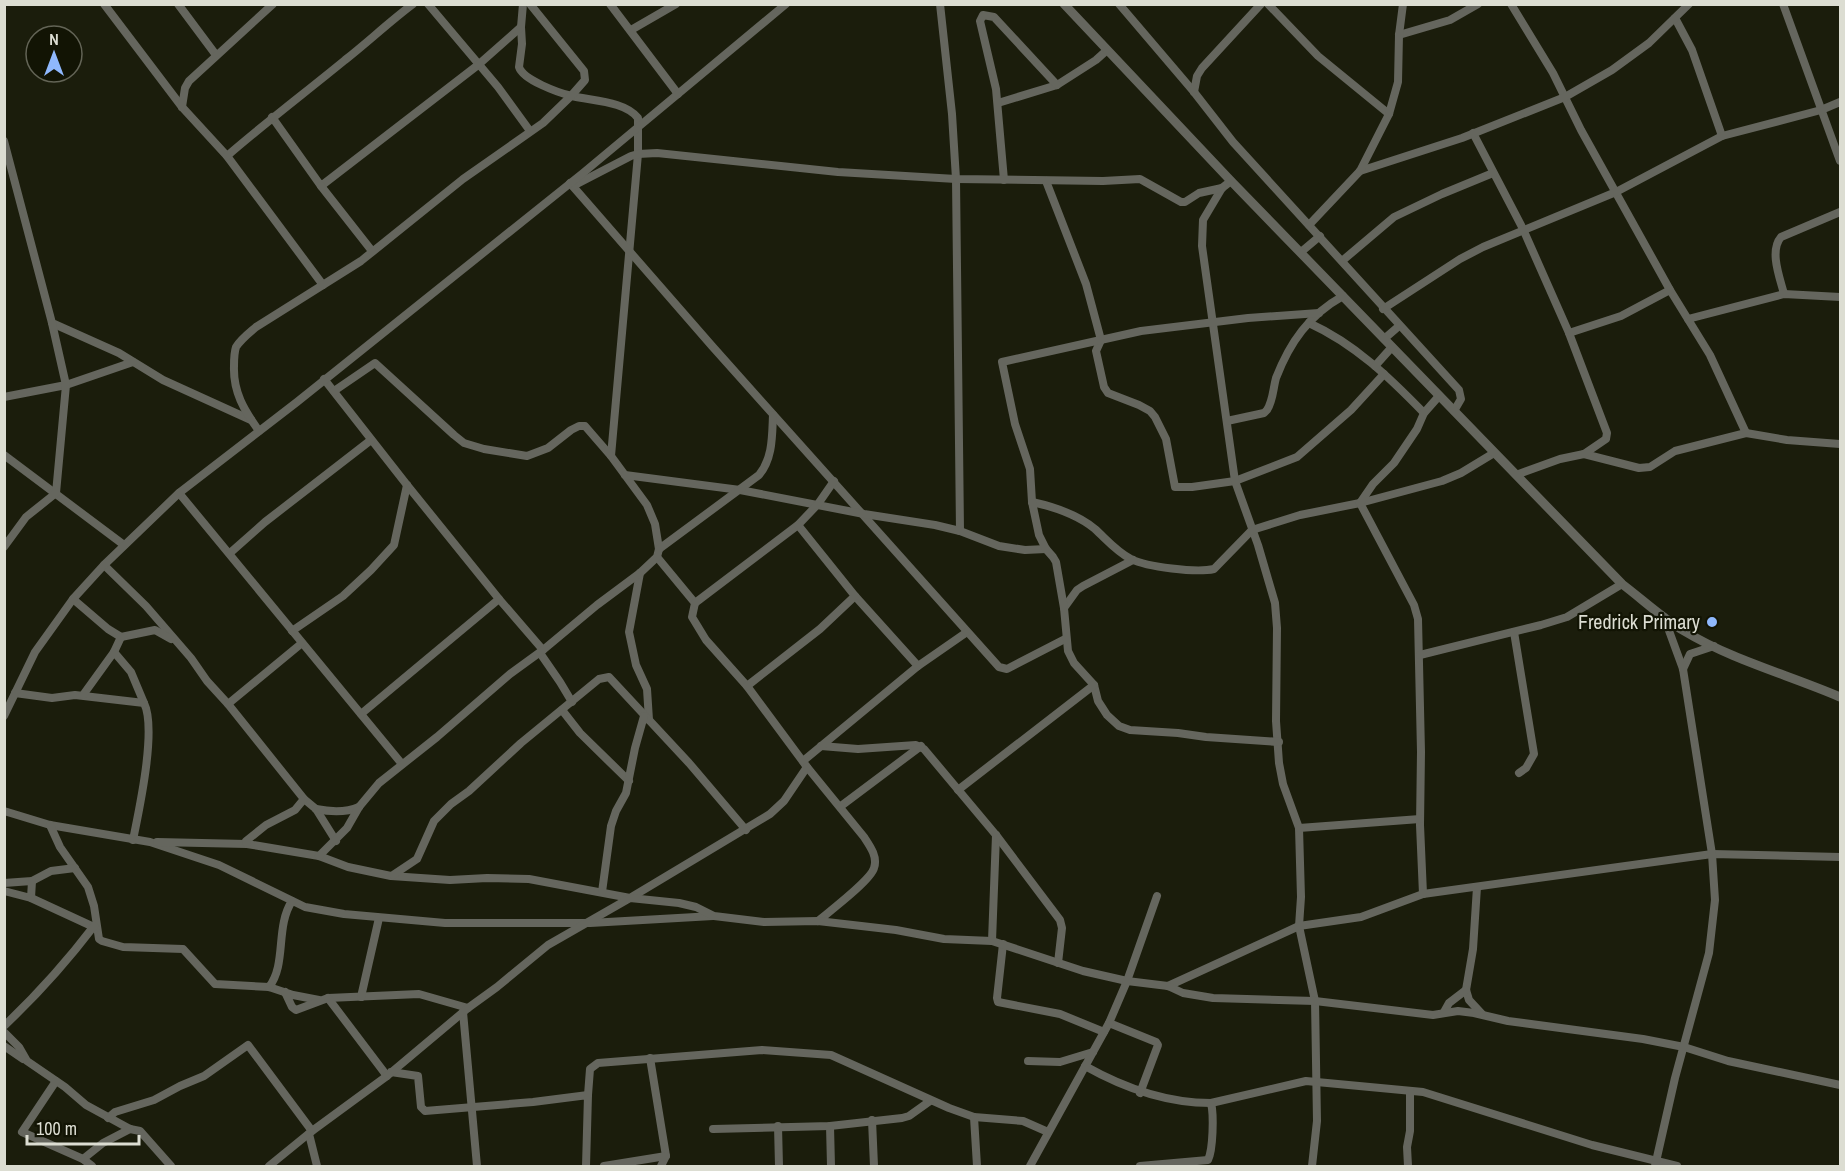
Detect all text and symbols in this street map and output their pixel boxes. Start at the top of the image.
north arrow [24,24,84,84]
text: N [49,28,59,50]
place label: Fredrick Primary [1578,608,1701,635]
marker: Fredrick Primary [1705,615,1719,629]
scale bar [27,1108,140,1146]
text: 100 m [36,1116,77,1141]

